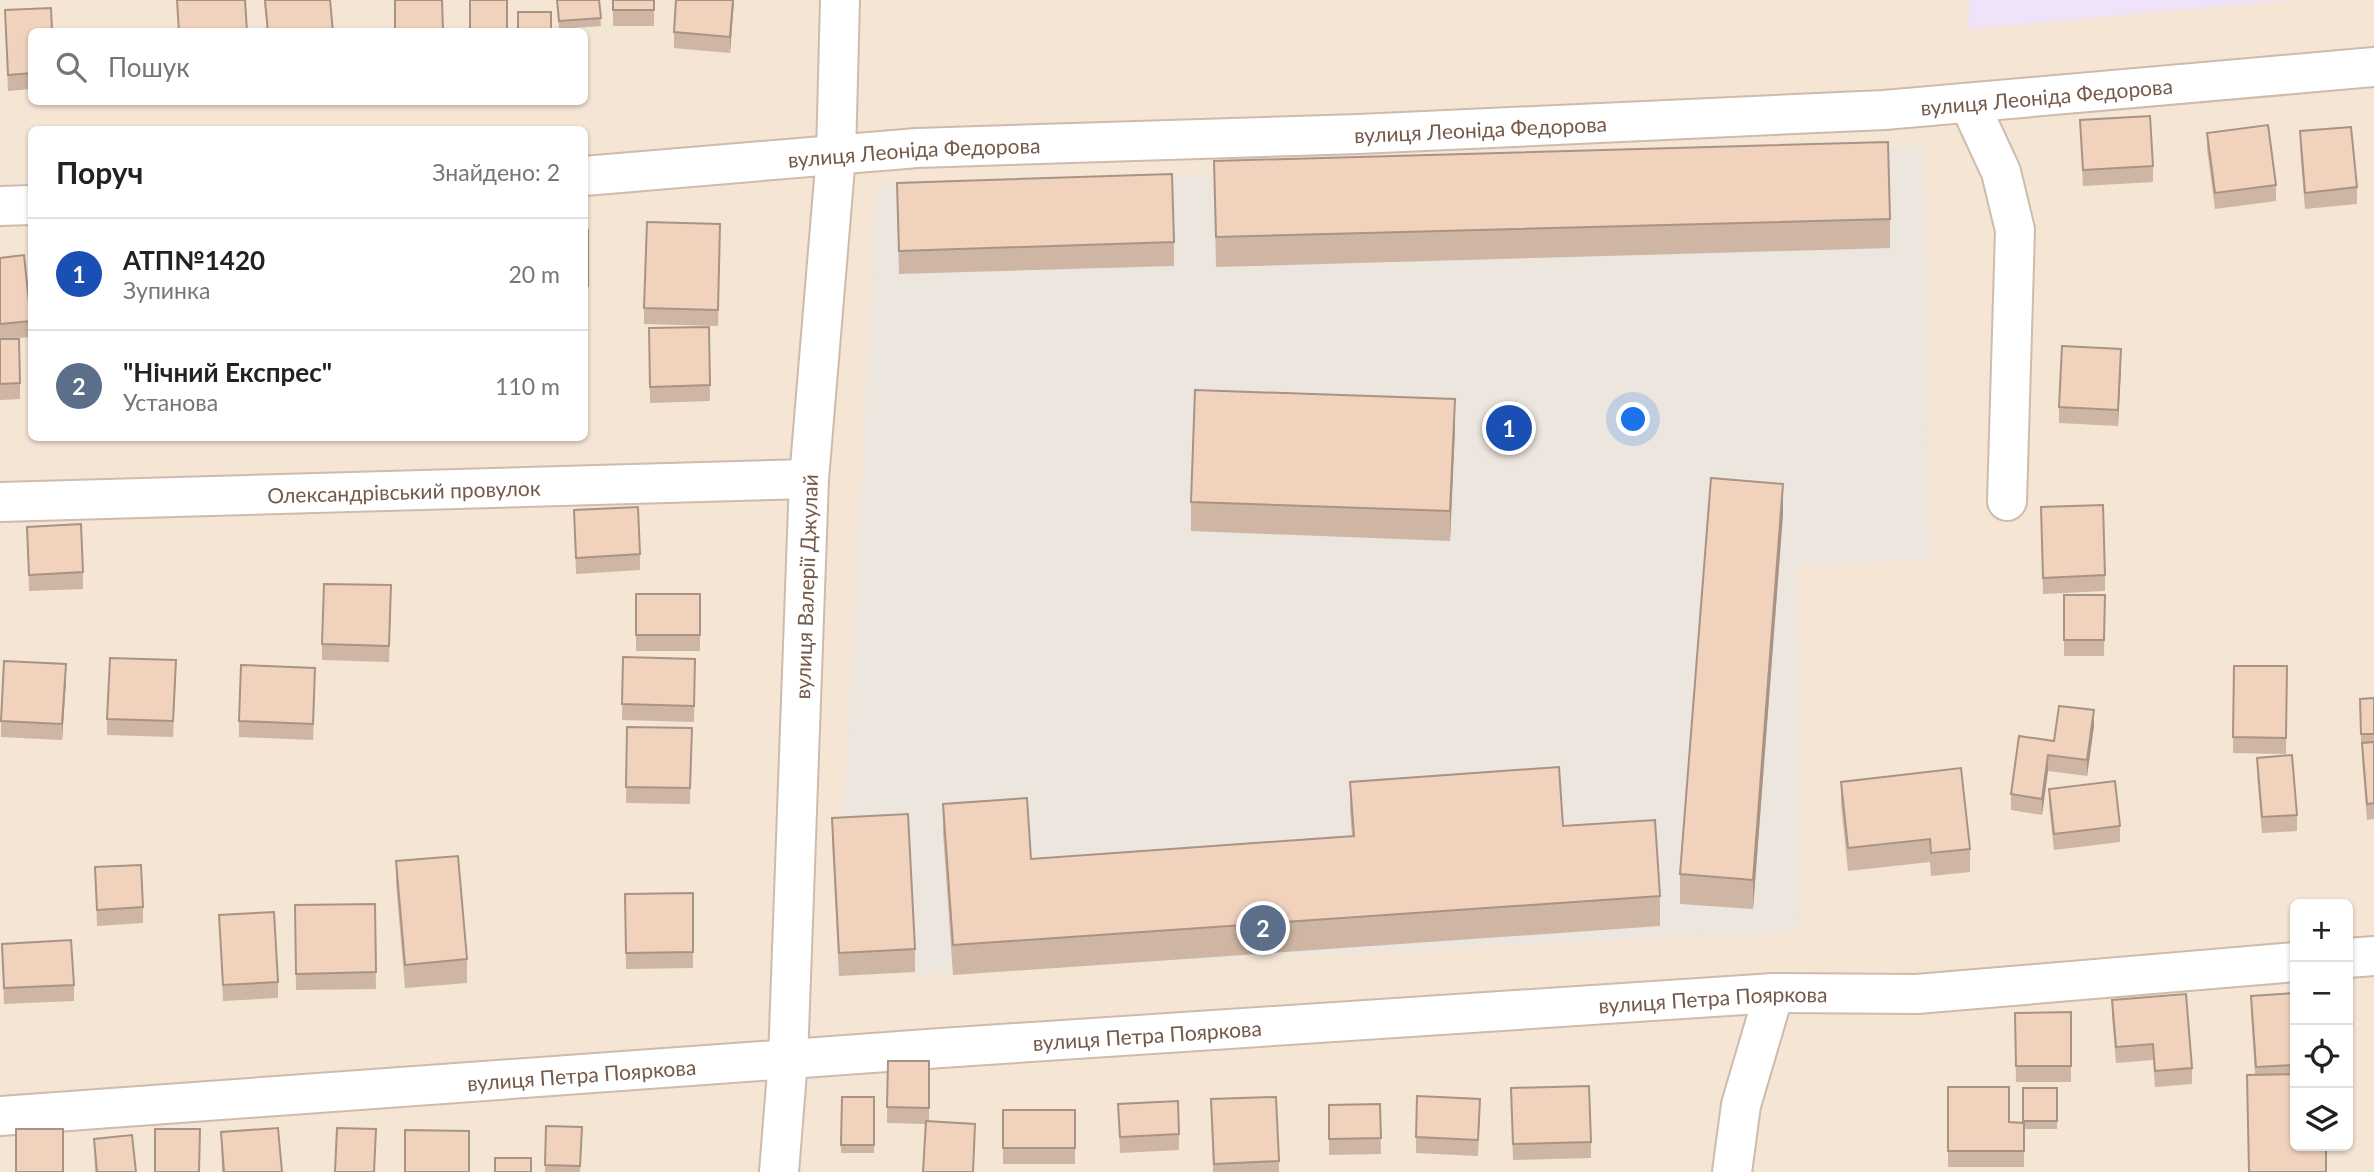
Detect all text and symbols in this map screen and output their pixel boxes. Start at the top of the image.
search box [28,28,588,105]
icon: search [52,48,90,86]
text: Пошук [108,51,190,83]
street label: вулиця Леоніда Федорова [1919,72,2174,119]
street label: вулиця Леоніда Федорова [1353,110,1607,147]
street label: вулиця Леоніда Федорова [787,132,1041,171]
text: Поруч [56,154,143,190]
text: Знайдено: 2 [432,158,560,186]
text: АТП№1420 [123,244,265,276]
text: 1 [72,260,86,288]
text: 20 m [509,260,560,288]
text: Зупинка [123,276,210,304]
text: "Нічний Експрес" [123,356,332,388]
text: 2 [72,372,86,400]
text: 110 m [495,372,560,400]
text: Установа [123,388,218,416]
pin: 1 [1486,402,1532,454]
your location [1616,402,1650,436]
street label: Олександрівський провулок [267,474,541,507]
street label: вулиця Валерії Джулай [789,474,822,700]
map controls [2290,899,2353,1151]
button: + [2290,899,2353,962]
pin: 2 [1240,902,1286,954]
button: − [2290,962,2353,1025]
street label: вулиця Петра Пояркова [1598,980,1828,1017]
street label: вулиця Петра Пояркова [1032,1014,1262,1054]
button: locate [2290,1025,2353,1088]
street label: вулиця Петра Пояркова [466,1053,697,1095]
button: layers [2290,1088,2353,1151]

